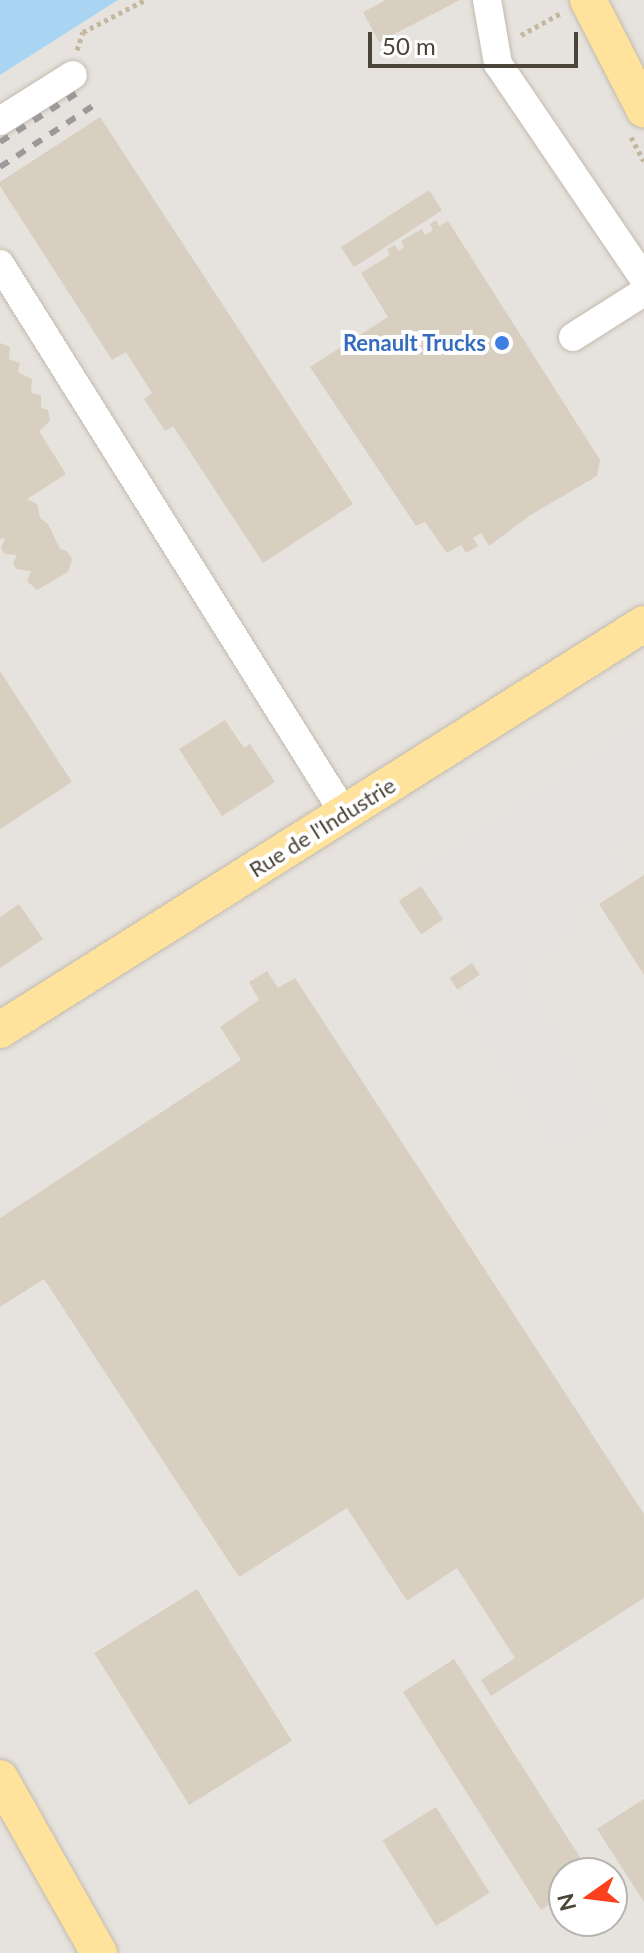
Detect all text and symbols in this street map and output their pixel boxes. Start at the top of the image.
scale bar [372,16,582,66]
text: 50 m [382,31,436,60]
place label: Renault Trucks [342,330,486,356]
marker: Renault Trucks [493,334,511,352]
street label: Rue de l'Industrie [244,771,400,883]
north arrow [548,1857,628,1937]
text: N [551,1891,581,1914]

